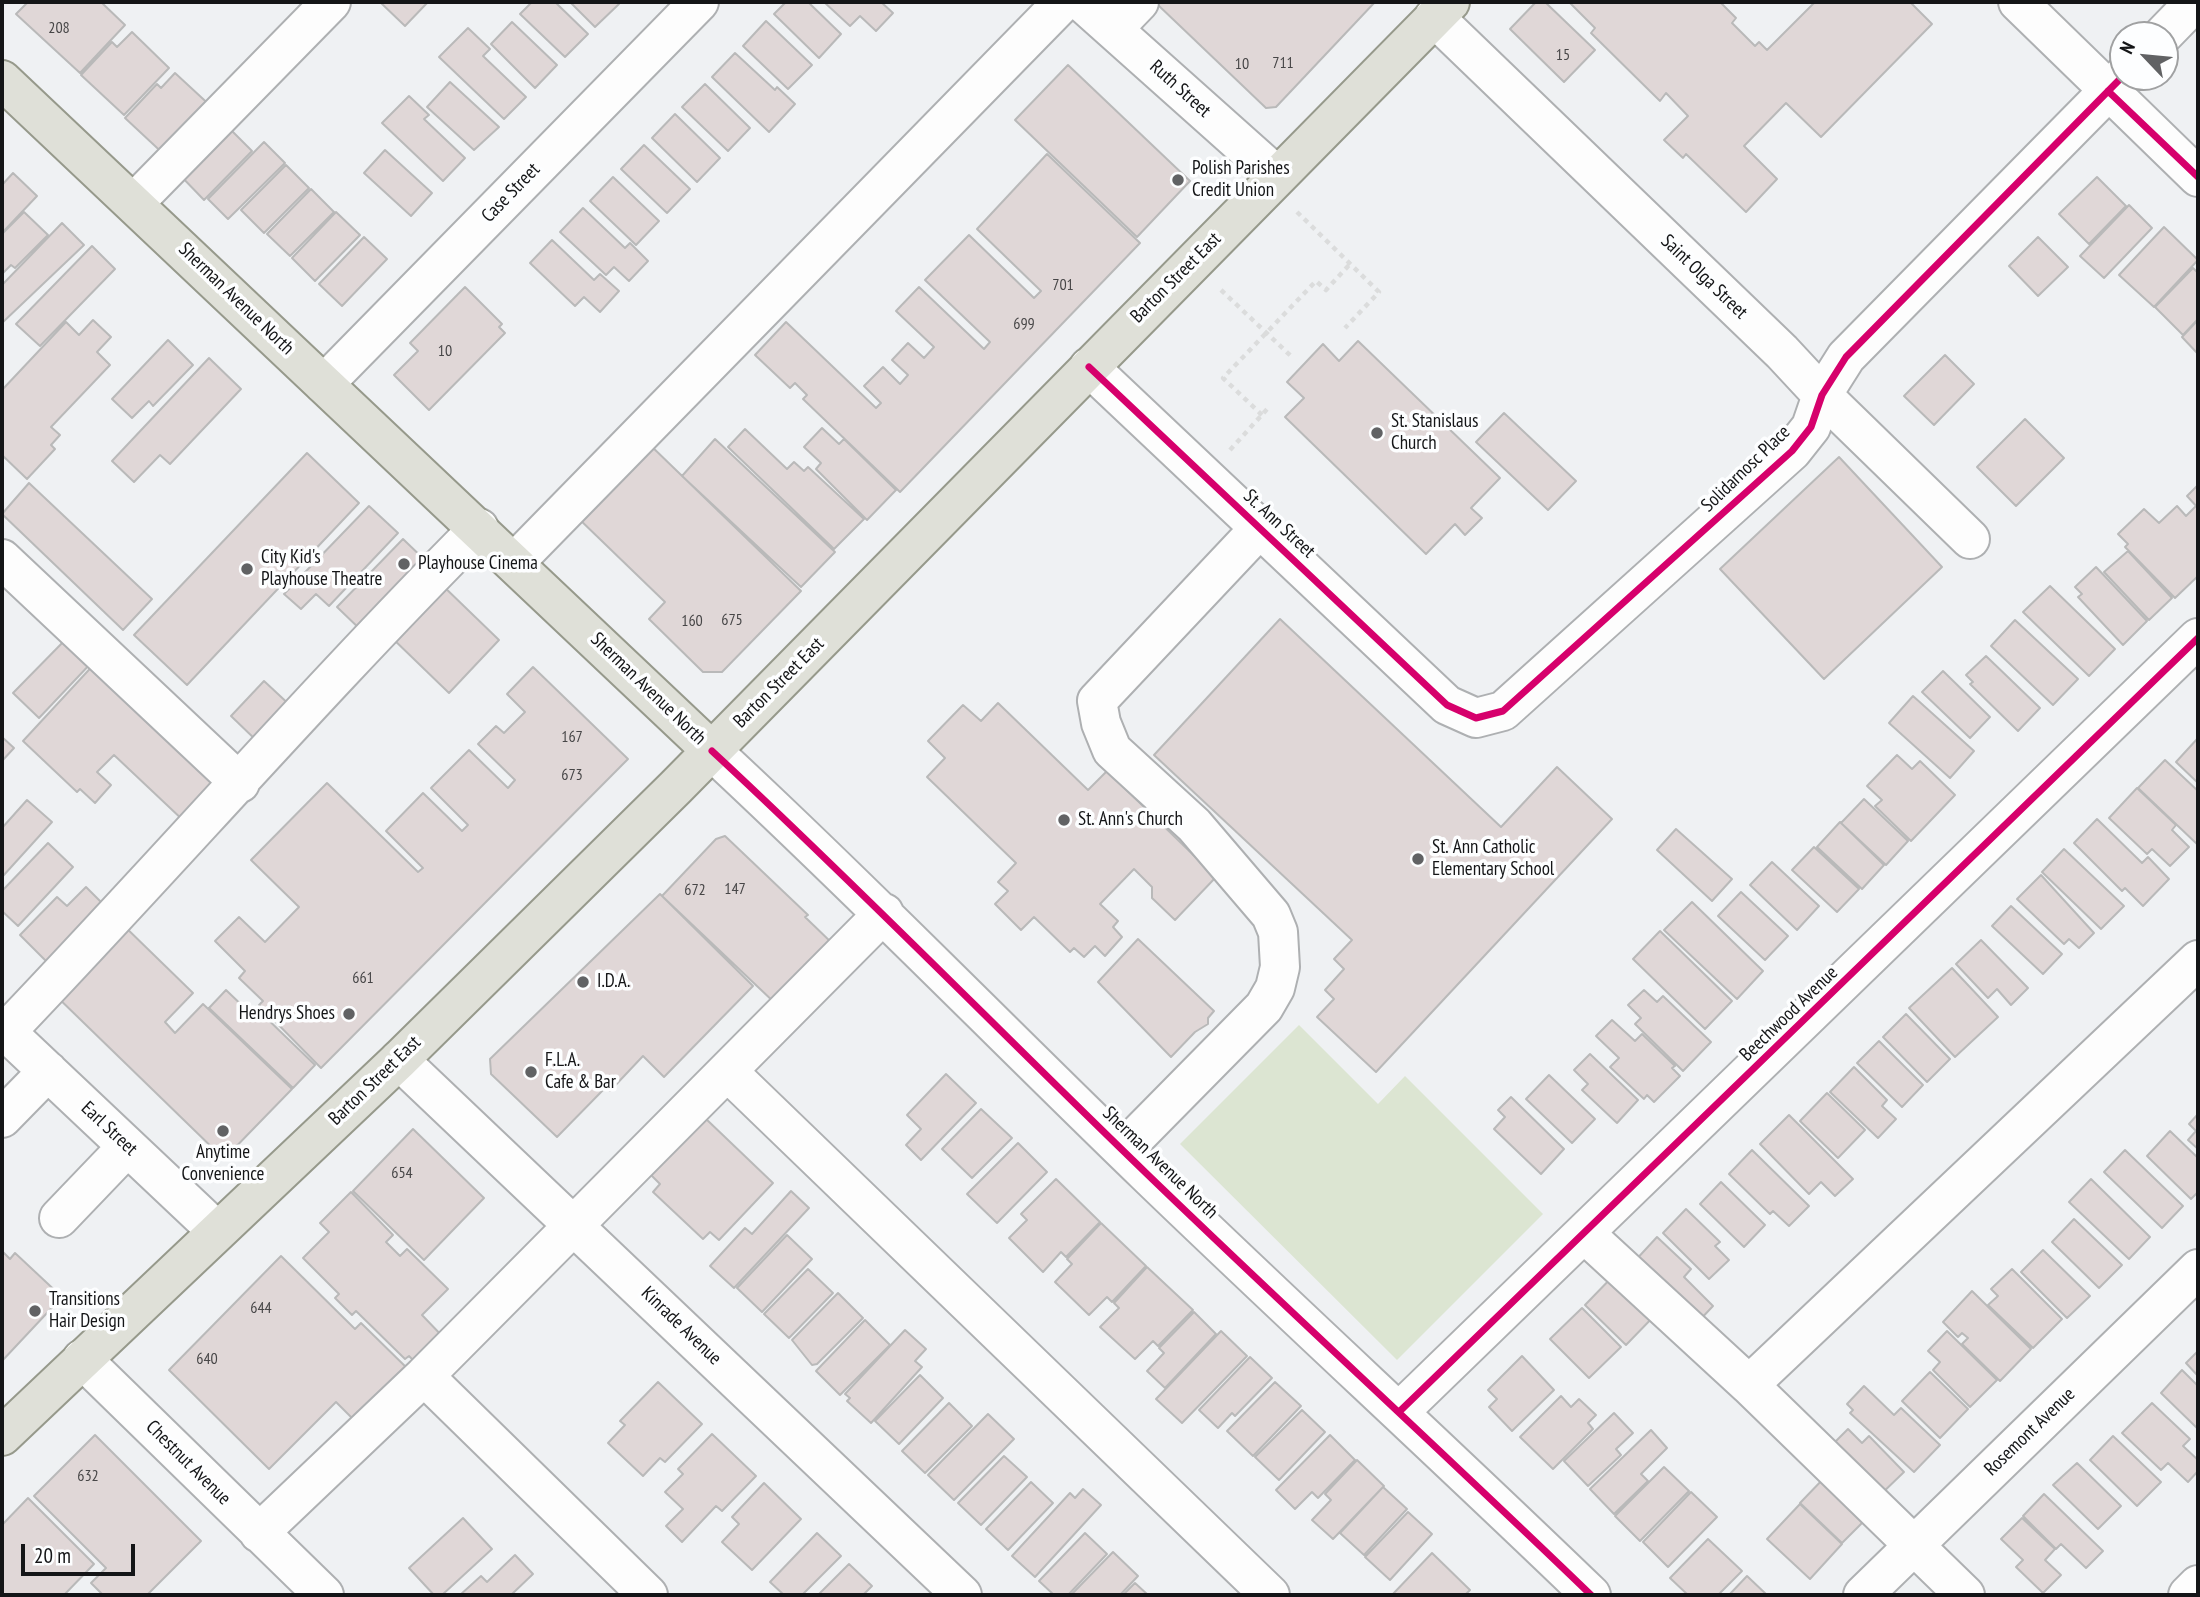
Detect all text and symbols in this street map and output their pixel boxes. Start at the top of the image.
house number: 208 [48,18,70,38]
north arrow [2109,21,2179,91]
text: N [2114,38,2140,58]
house number: 15 [1556,45,1570,65]
house number: 711 [1272,53,1294,73]
house number: 10 [1235,54,1249,74]
street label: Ruth Street [1145,56,1215,122]
place label: Polish Parishes Credit Union [1192,158,1290,202]
street label: Case Street [477,159,545,227]
marker: Polish Parishes Credit Union [1170,172,1186,188]
street label: Barton Street East [1126,228,1226,328]
street label: Saint Olga Street [1656,230,1752,324]
street label: Sherman Avenue North [174,238,298,360]
house number: 701 [1052,275,1074,295]
house number: 699 [1013,314,1035,334]
house number: 10 [438,341,452,361]
place label: St. Stanislaus Church [1391,411,1478,455]
street label: Solidarnosc Place [1697,421,1795,517]
marker: St. Stanislaus Church [1369,425,1385,441]
street label: St. Ann Street [1238,485,1320,563]
place label: City Kid's Playhouse Theatre [261,547,382,591]
place label: Playhouse Cinema [418,553,538,575]
marker: Playhouse Cinema [396,556,412,572]
marker: City Kid's Playhouse Theatre [239,561,255,577]
house number: 675 [721,610,743,630]
house number: 160 [681,611,703,631]
street label: Sherman Avenue North [586,628,710,750]
street label: Barton Street East [729,633,829,733]
house number: 167 [561,727,583,747]
house number: 673 [561,765,583,785]
place label: St. Ann's Church [1078,809,1183,831]
marker: St. Ann's Church [1056,812,1072,828]
place label: St. Ann Catholic Elementary School [1432,837,1554,881]
marker: St. Ann Catholic Elementary School [1410,851,1426,867]
house number: 147 [724,879,746,899]
house number: 672 [684,880,706,900]
street label: Beechwood Avenue [1735,962,1843,1066]
house number: 661 [352,968,374,988]
place label: I.D.A. [597,971,630,993]
marker: I.D.A. [575,974,591,990]
place label: Hendrys Shoes [239,1003,335,1025]
marker: Hendrys Shoes [341,1006,357,1022]
street label: Barton Street East [324,1032,426,1130]
place label: F.L.A. Cafe & Bar [545,1050,616,1094]
marker: F.L.A. Cafe & Bar [523,1064,539,1080]
street label: Earl Street [76,1097,142,1161]
street label: Sherman Avenue North [1098,1102,1222,1224]
marker: Anytime Convenience [215,1123,231,1139]
place label: Anytime Convenience [182,1142,264,1186]
house number: 654 [391,1163,413,1183]
street label: Kinrade Avenue [636,1282,726,1370]
place label: Transitions Hair Design [49,1289,125,1333]
house number: 644 [250,1298,272,1318]
marker: Transitions Hair Design [27,1303,43,1319]
house number: 640 [196,1349,218,1369]
street label: Rosemont Avenue [1980,1383,2080,1481]
street label: Chestnut Avenue [141,1416,235,1510]
house number: 632 [77,1466,99,1486]
scale bar [24,1530,138,1574]
text: 20 m [34,1542,71,1569]

